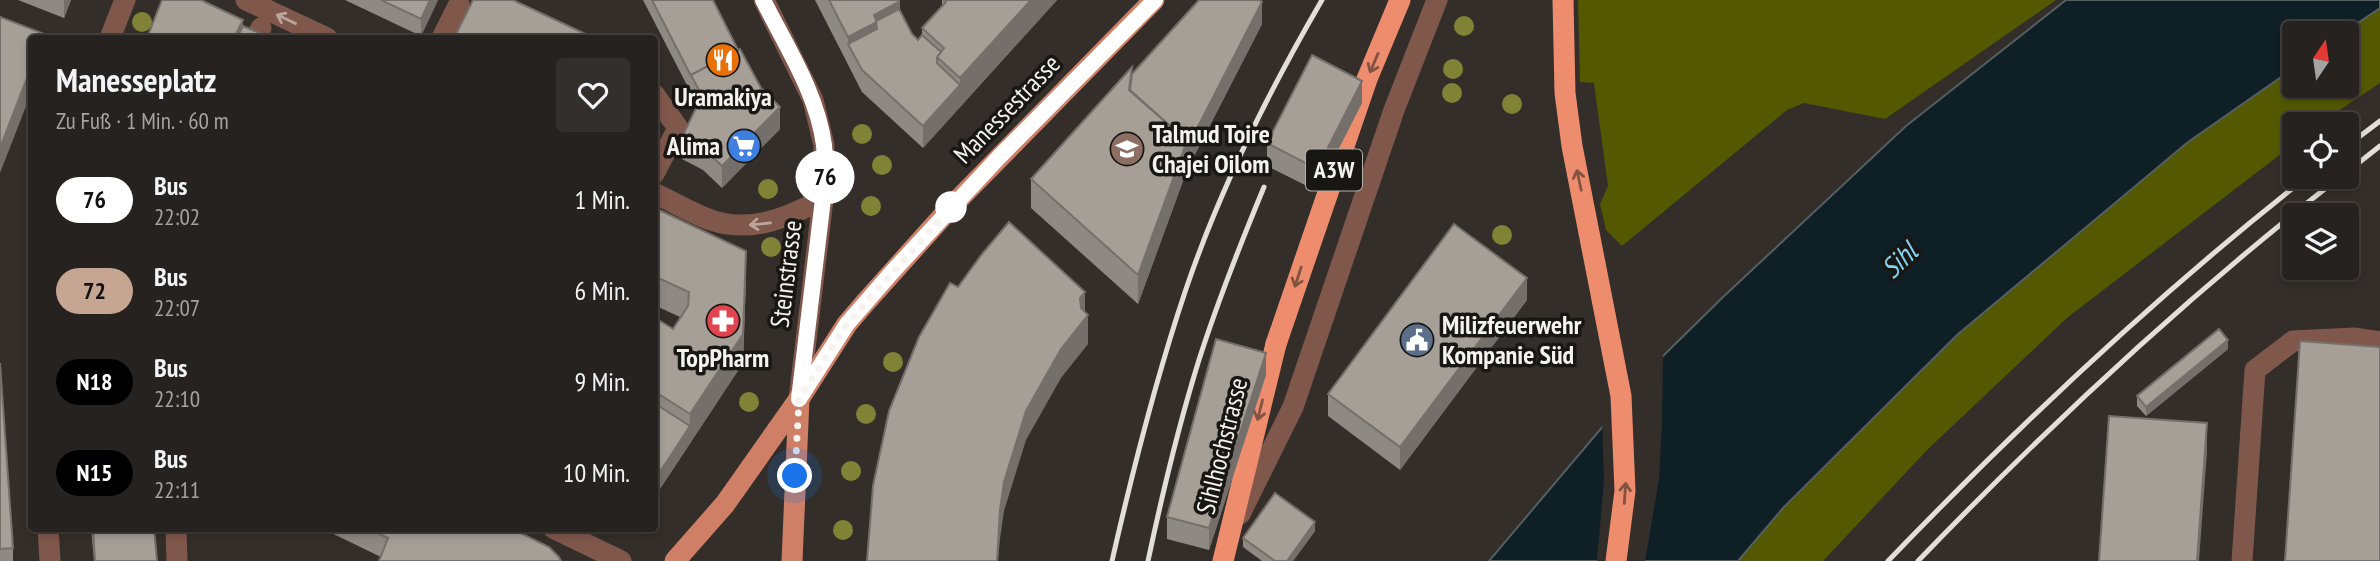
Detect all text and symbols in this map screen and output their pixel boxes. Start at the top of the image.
one-way arrow [276,12,297,25]
north arrow [2282,21,2359,98]
map controls [2282,21,2359,280]
restaurant icon: Uramakiya [704,41,742,79]
street label: Manessestrasse [946,47,1067,170]
one-way arrow [1366,52,1379,73]
text: Manesseplatz [56,58,216,101]
button: heart [556,58,630,132]
place label: Uramakiya [674,80,772,113]
text: Zu Fuß · 1 Min. · 60 m [56,106,229,135]
button: locate [2282,112,2359,189]
place label: Talmud Toire Chajei Oilom [1152,117,1270,180]
supermarket icon: Alima [725,127,763,165]
place label: Alima [666,129,720,162]
school or university icon: Talmud Toire Chajei Oilom [1108,130,1146,168]
road number: A3W [1306,150,1362,190]
line badge: 76 [794,154,856,200]
text: 76 [814,161,836,192]
text: Bus [154,169,187,202]
one-way arrow [1571,169,1585,192]
text: 1 Min. [575,183,630,216]
text: 76 [83,184,106,215]
unlabelled marker [936,192,966,222]
text: 22:02 [154,202,200,231]
button: layers [2282,203,2359,280]
one-way arrow [749,217,772,230]
street label: Steinstrasse [763,219,808,329]
water label: Sihl [1873,232,1927,286]
text: Bus [154,260,187,293]
one-way arrow [1291,266,1303,288]
text: 6 Min. [575,274,630,307]
text: 72 [83,275,106,306]
text: 22:07 [154,293,200,322]
pharmacy icon: TopPharm [704,302,742,340]
place label: Milizfeuerwehr Kompanie Süd [1442,308,1582,371]
public building icon: Milizfeuerwehr Kompanie Süd [1398,321,1436,359]
place label: TopPharm [677,341,769,374]
text: Bus [154,351,187,384]
text: 9 Min. [575,365,630,398]
text: N18 [77,366,112,397]
street label: Sihlhochstrasse [1189,374,1254,518]
text: 22:10 [154,384,200,413]
one-way arrow [1253,398,1266,421]
text: Bus [154,442,187,475]
text: 10 Min. [563,456,630,489]
text: N15 [77,457,112,488]
your location [777,458,812,493]
text: 22:11 [154,475,200,504]
one-way arrow [1618,482,1631,505]

